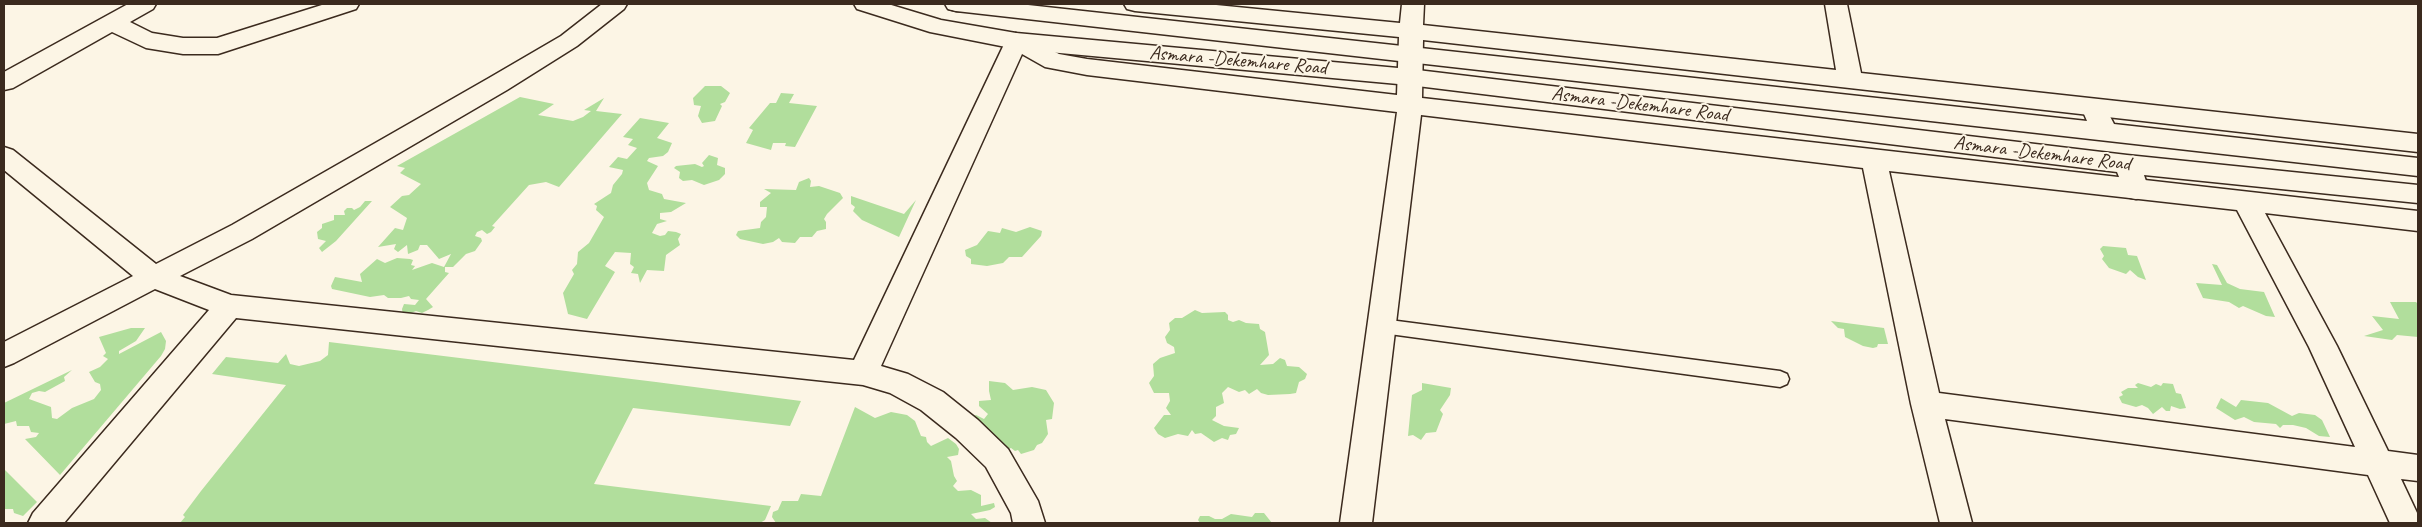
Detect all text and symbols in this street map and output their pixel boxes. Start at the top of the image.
street label: Asmara -Dekemhare Road [1148,41,1328,81]
street label: Asmara -Dekemhare Road [1550,82,1730,128]
street label: Asmara -Dekemhare Road [1952,131,2132,177]

